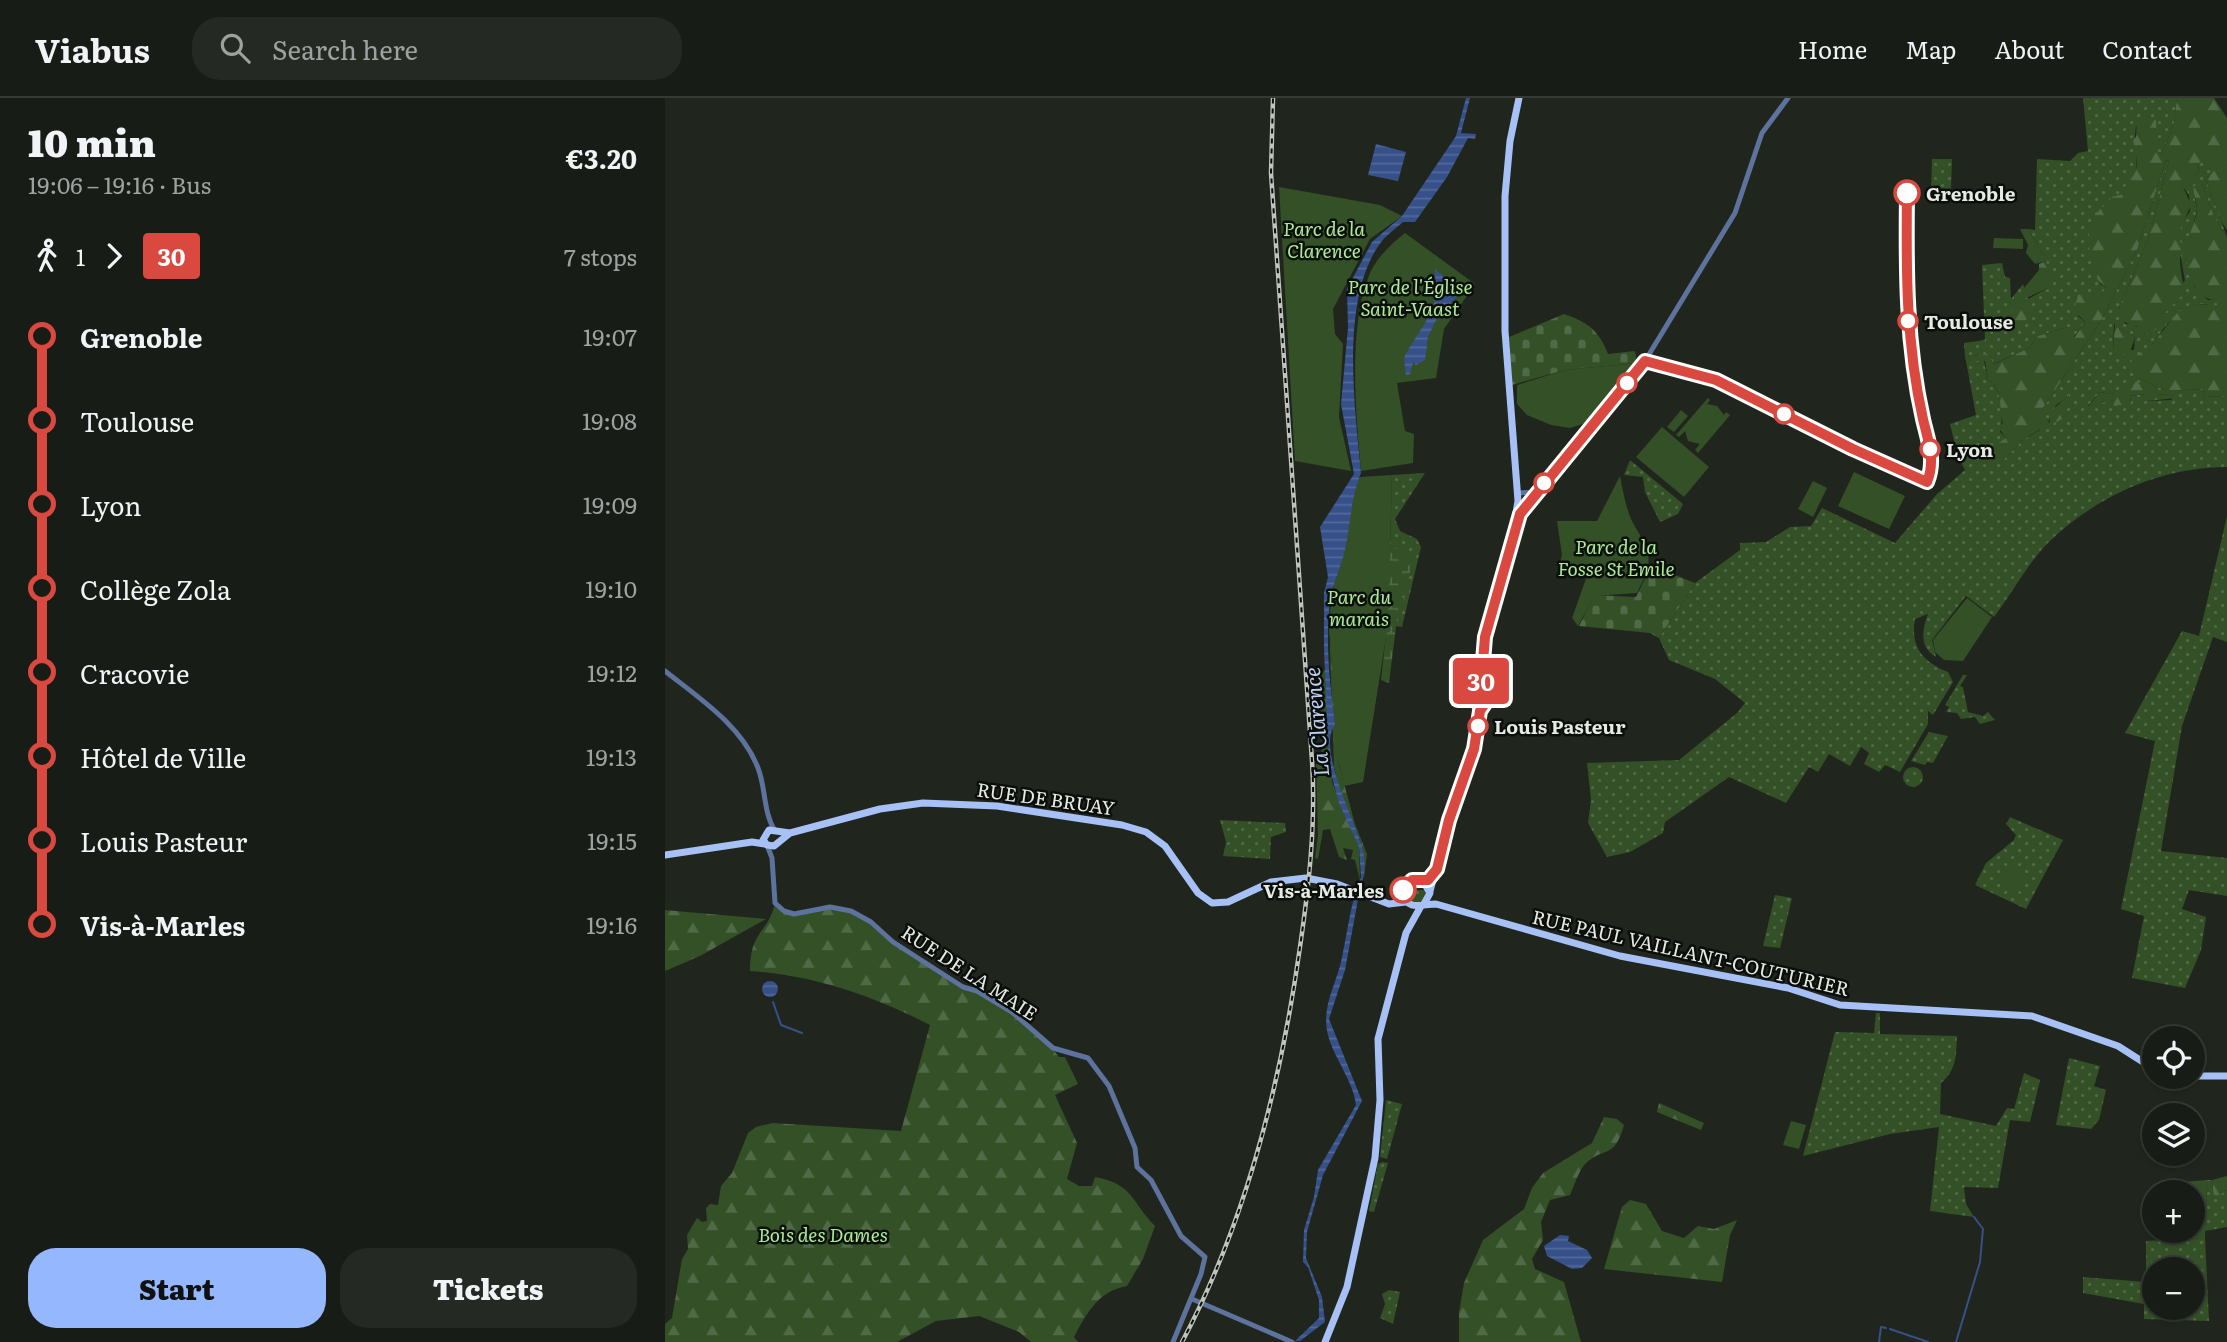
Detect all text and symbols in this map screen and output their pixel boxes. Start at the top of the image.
search box [192,17,682,80]
text: Viabus [35,24,150,73]
icon: search [216,29,254,67]
text: Search here [272,29,418,68]
text: Home [1798,31,1867,66]
text: Map [1905,31,1956,66]
text: About [1994,31,2064,66]
text: Contact [2102,31,2192,66]
text: 10 min [28,112,156,169]
text: €3.20 [566,138,637,177]
text: 19:06 – 19:16 · Bus [28,167,211,201]
place label: Grenoble [1926,179,2016,207]
marker: Grenoble [1894,180,1920,206]
park label: Parc de la Clarence [1283,214,1365,264]
icon: walk [28,237,66,275]
icon: forward [95,237,133,275]
text: 30 [157,238,186,273]
text: 1 [76,239,85,273]
text: 7 stops [564,239,637,273]
park label: Parc de l'Église Saint-Vaast [1347,272,1473,322]
place label: Toulouse [1924,307,2013,335]
marker: Toulouse [1898,311,1918,331]
text: Grenoble [80,317,202,356]
text: 19:07 [583,319,637,353]
unlabelled marker [1617,373,1637,393]
text: Toulouse [80,401,194,440]
text: 19:08 [582,403,637,437]
unlabelled marker [1774,404,1794,424]
place label: Lyon [1946,435,1993,463]
marker: Lyon [1920,439,1940,459]
unlabelled marker [1534,473,1554,493]
text: Lyon [80,485,141,524]
text: 19:09 [583,487,637,521]
park label: Parc de la Fosse St Emile [1557,532,1675,582]
text: Collège Zola [80,569,231,608]
text: 19:10 [585,571,637,605]
park label: Parc du marais [1327,582,1392,632]
text: Cracovie [80,653,190,692]
text: 19:12 [587,655,637,689]
line badge: 30 [1449,658,1513,704]
text: 30 [1467,663,1495,698]
water label: La Clarence [1295,666,1335,778]
place label: Louis Pasteur [1494,712,1626,740]
marker: Louis Pasteur [1468,716,1488,736]
text: Hôtel de Ville [80,737,246,776]
text: 19:13 [586,739,637,773]
street label: RUE DE BRUAY [975,774,1117,822]
text: Louis Pasteur [80,821,247,860]
text: 19:15 [587,823,637,857]
place label: Vis-à-Marles [1263,876,1384,904]
marker: Vis-à-Marles [1390,877,1416,903]
street label: RUE PAUL VAILLANT-COUTURIER [1530,902,1853,1002]
text: Vis-à-Marles [80,905,245,944]
text: 19:16 [586,907,637,941]
street label: RUE DE LA MAIE [896,917,1044,1027]
map controls [2142,1026,2205,1320]
button: locate [2142,1026,2205,1089]
button: layers [2142,1103,2205,1166]
button: + [2142,1180,2205,1243]
park label: Bois des Dames [758,1220,888,1248]
button: Start [28,1248,326,1328]
button: Tickets [340,1248,637,1328]
button: − [2142,1257,2205,1320]

